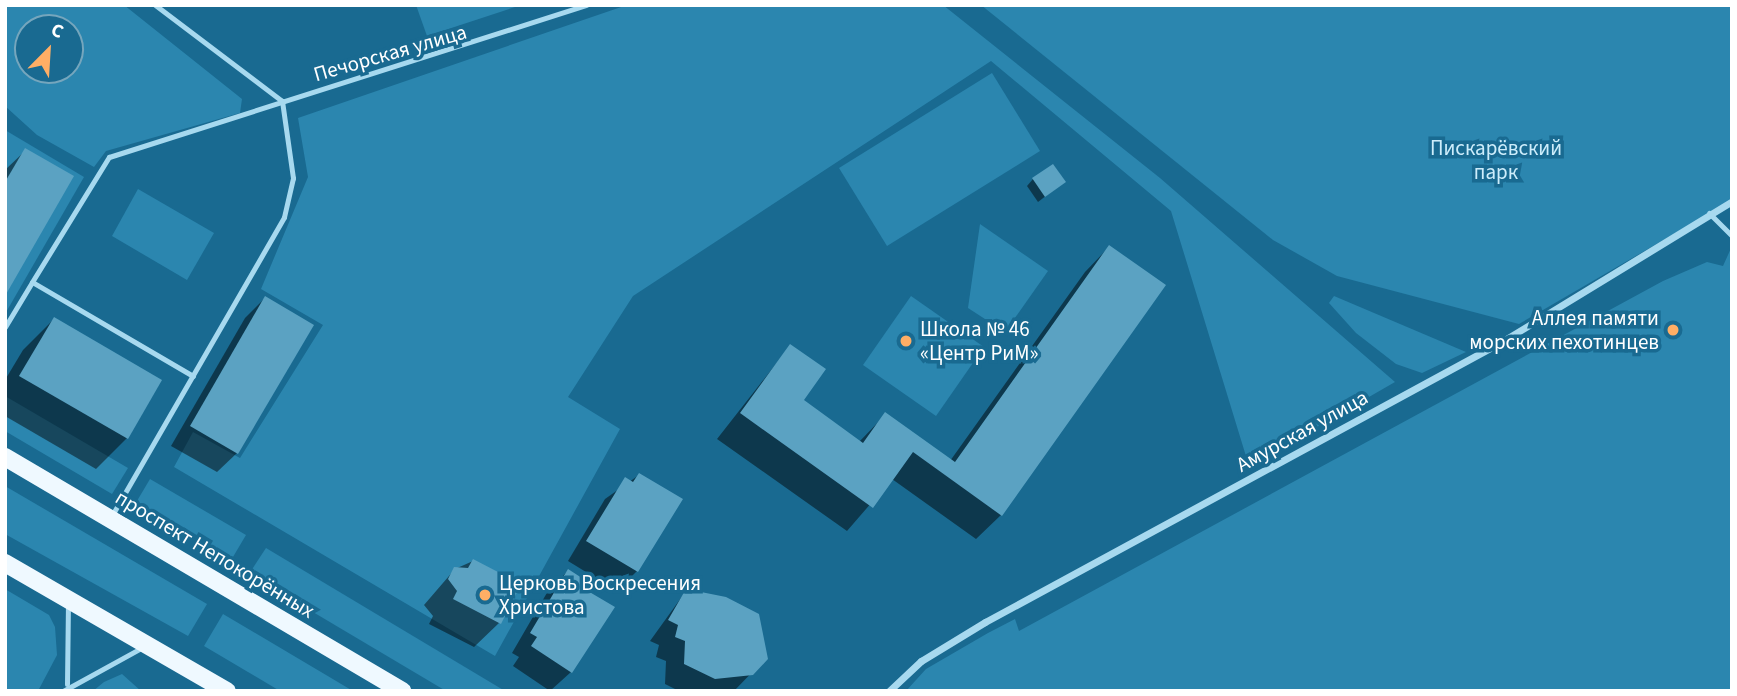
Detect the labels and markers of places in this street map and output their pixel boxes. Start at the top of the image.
place label: Аллея памяти морских пехотинцев [1469,305,1659,355]
place label: Школа № 46 «Центр РиМ» [920,316,1038,366]
marker: Аллея памяти морских пехотинцев [1665,322,1681,338]
marker: Школа № 46 «Центр РиМ» [898,333,914,349]
place label: Церковь Воскресения Христова [499,570,701,620]
marker: Церковь Воскресения Христова [477,587,493,603]

